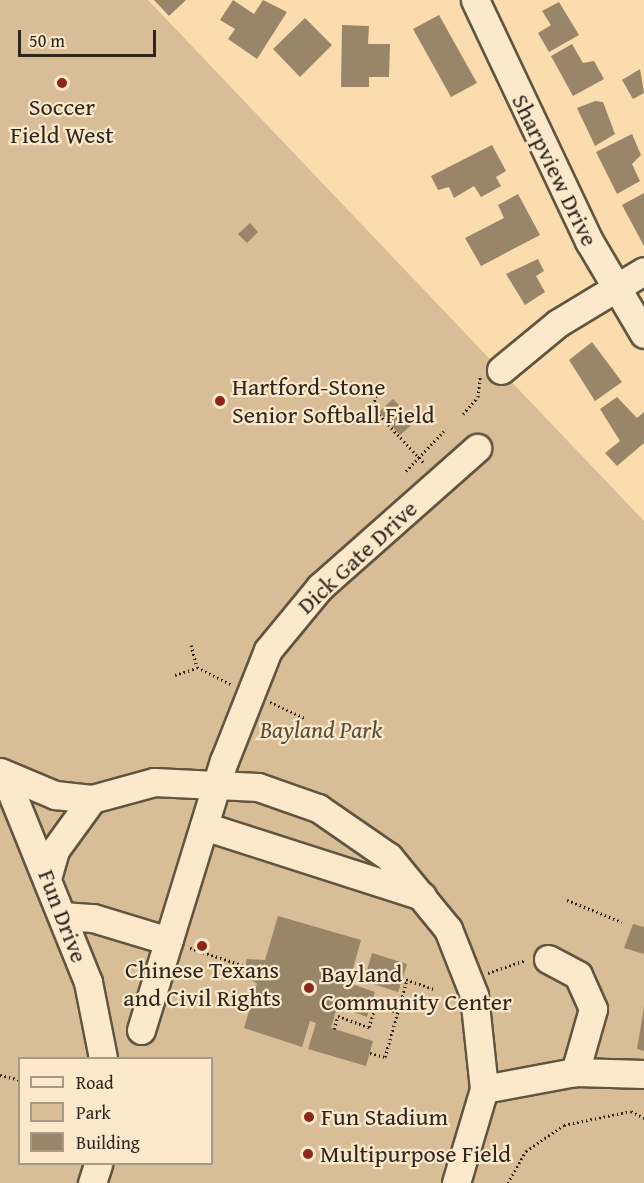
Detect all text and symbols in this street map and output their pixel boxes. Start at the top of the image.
scale bar [21,18,159,56]
text: 50 m [29,27,65,54]
marker: Soccer Field West [55,76,69,90]
street label: Sharpview Drive [506,89,604,251]
place label: Soccer Field West [10,93,114,149]
place label: Hartford-Stone Senior Softball Field [232,373,435,429]
marker: Hartford-Stone Senior Softball Field [213,394,227,408]
street label: Dick Gate Drive [291,494,423,620]
park label: Bayland Park [260,716,382,744]
street label: Fun Drive [32,865,94,967]
marker: Chinese Texans and Civil Rights [195,939,209,953]
place label: Chinese Texans and Civil Rights [123,956,281,1012]
place label: Bayland Community Center [321,960,512,1016]
marker: Bayland Community Center [302,981,316,995]
legend [18,1057,213,1165]
text: Road [76,1069,114,1096]
text: Park [76,1099,111,1126]
place label: Fun Stadium [321,1103,448,1131]
marker: Fun Stadium [302,1110,316,1124]
text: Building [76,1129,140,1156]
place label: Multipurpose Field [320,1140,511,1168]
marker: Multipurpose Field [301,1147,315,1161]

